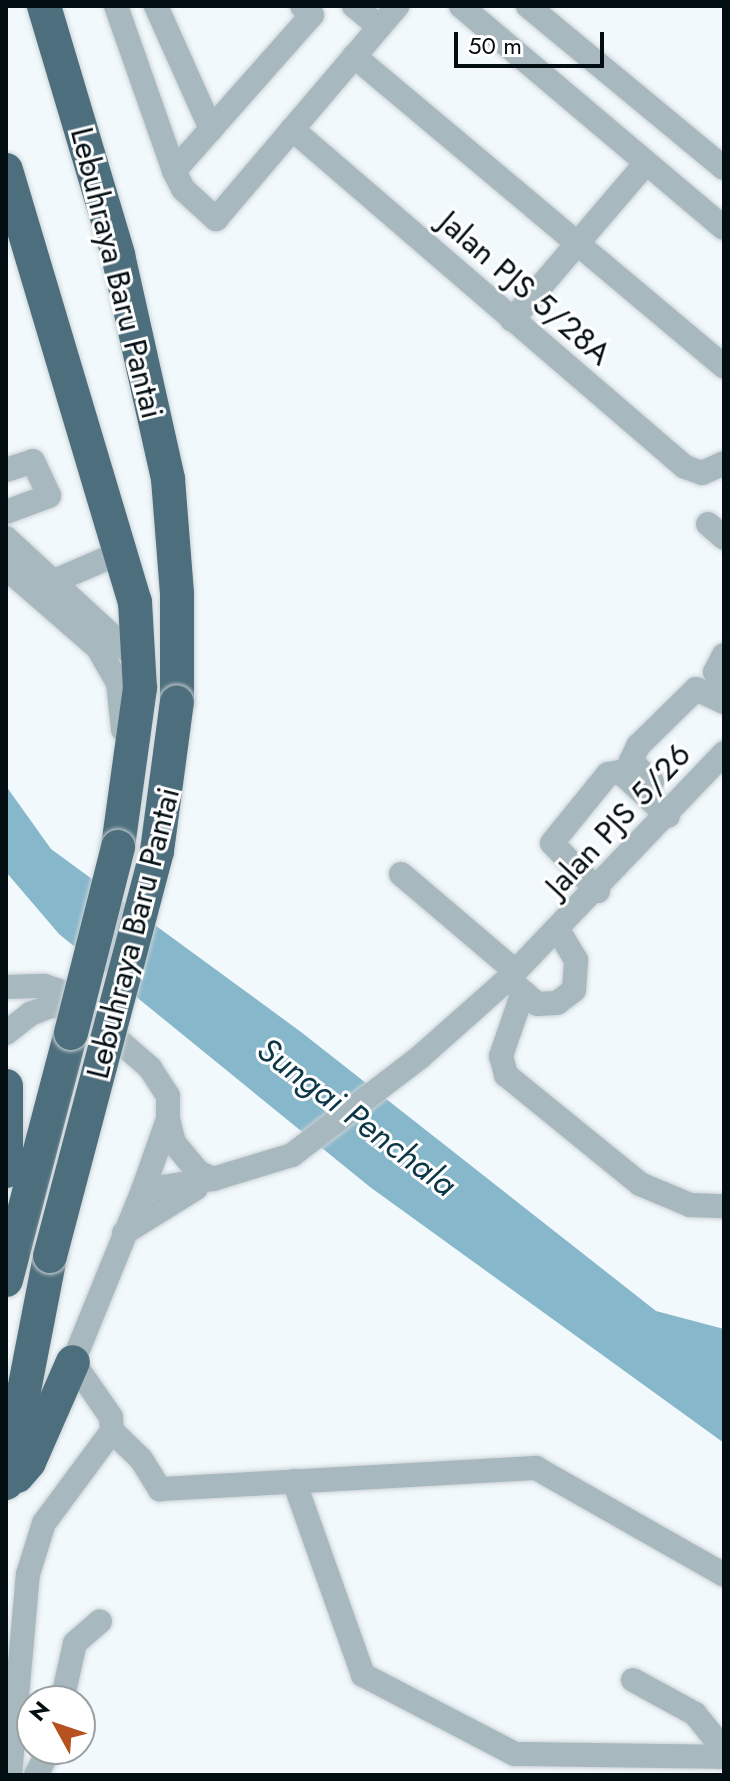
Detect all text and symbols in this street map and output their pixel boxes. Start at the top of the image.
scale bar [458,16,608,66]
text: 50 m [468,28,522,63]
street label: Lebuhraya Baru Pantai [62,123,172,423]
street label: Jalan PJS 5/28A [431,203,619,373]
street label: Jalan PJS 5/26 [537,735,699,905]
street label: Lebuhraya Baru Pantai [78,783,188,1083]
water label: Sungai Penchala [249,1029,465,1205]
north arrow [16,1685,96,1765]
text: N [21,1694,57,1728]

